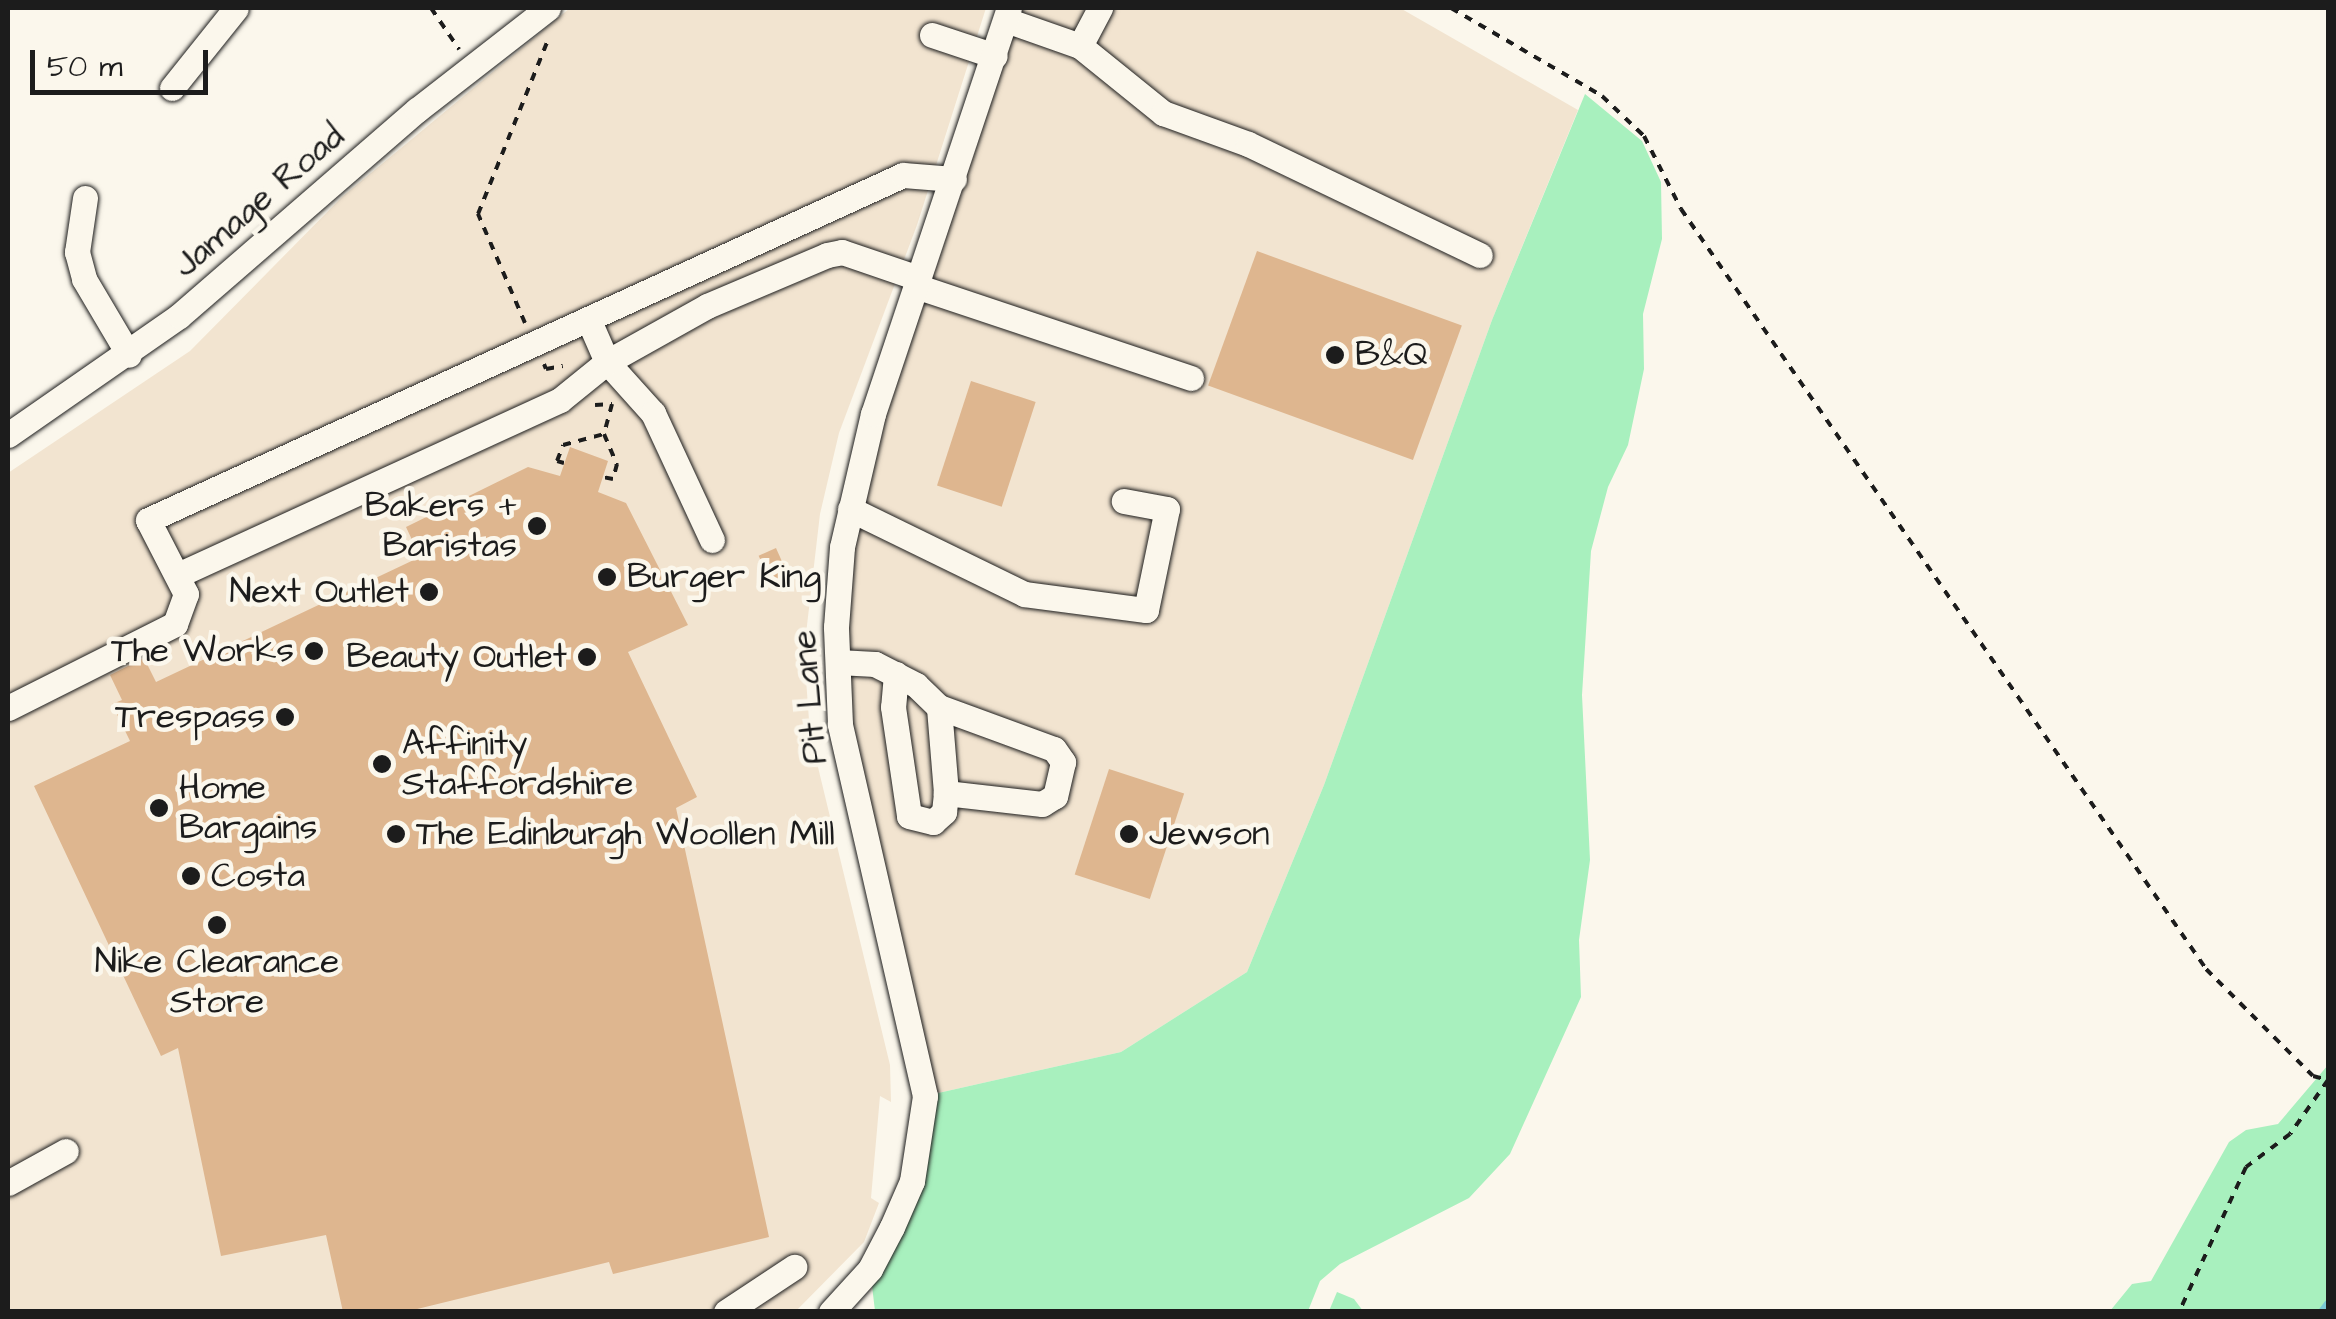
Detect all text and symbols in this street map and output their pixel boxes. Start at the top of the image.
scale bar [35,30,212,92]
text: 50 m [47,46,123,88]
street label: Jamage Road [165,115,353,287]
place label: B&Q [1355,334,1428,376]
marker: B&Q [1324,344,1346,366]
place label: Bakers + Baristas [365,485,517,567]
marker: Bakers + Baristas [526,515,548,537]
place label: Burger King [627,556,821,598]
marker: Burger King [596,566,618,588]
place label: Next Outlet [230,571,409,613]
marker: Next Outlet [418,581,440,603]
street label: Pit Lane [783,628,837,766]
place label: The Works [111,630,294,672]
place label: Beauty Outlet [346,636,567,678]
marker: The Works [303,640,325,662]
marker: Beauty Outlet [576,646,598,668]
place label: Trespass [115,696,265,738]
marker: Trespass [274,706,296,728]
place label: Affinity Staffordshire [402,723,633,805]
marker: Affinity Staffordshire [371,753,393,775]
place label: Home Bargains [179,767,317,849]
marker: Home Bargains [148,797,170,819]
place label: The Edinburgh Woollen Mill [416,813,835,855]
place label: Jewson [1149,813,1270,855]
marker: The Edinburgh Woollen Mill [385,823,407,845]
marker: Jewson [1118,823,1140,845]
place label: Costa [211,855,305,897]
marker: Costa [180,865,202,887]
marker: Nike Clearance Store [206,914,228,936]
place label: Nike Clearance Store [95,941,339,1023]

